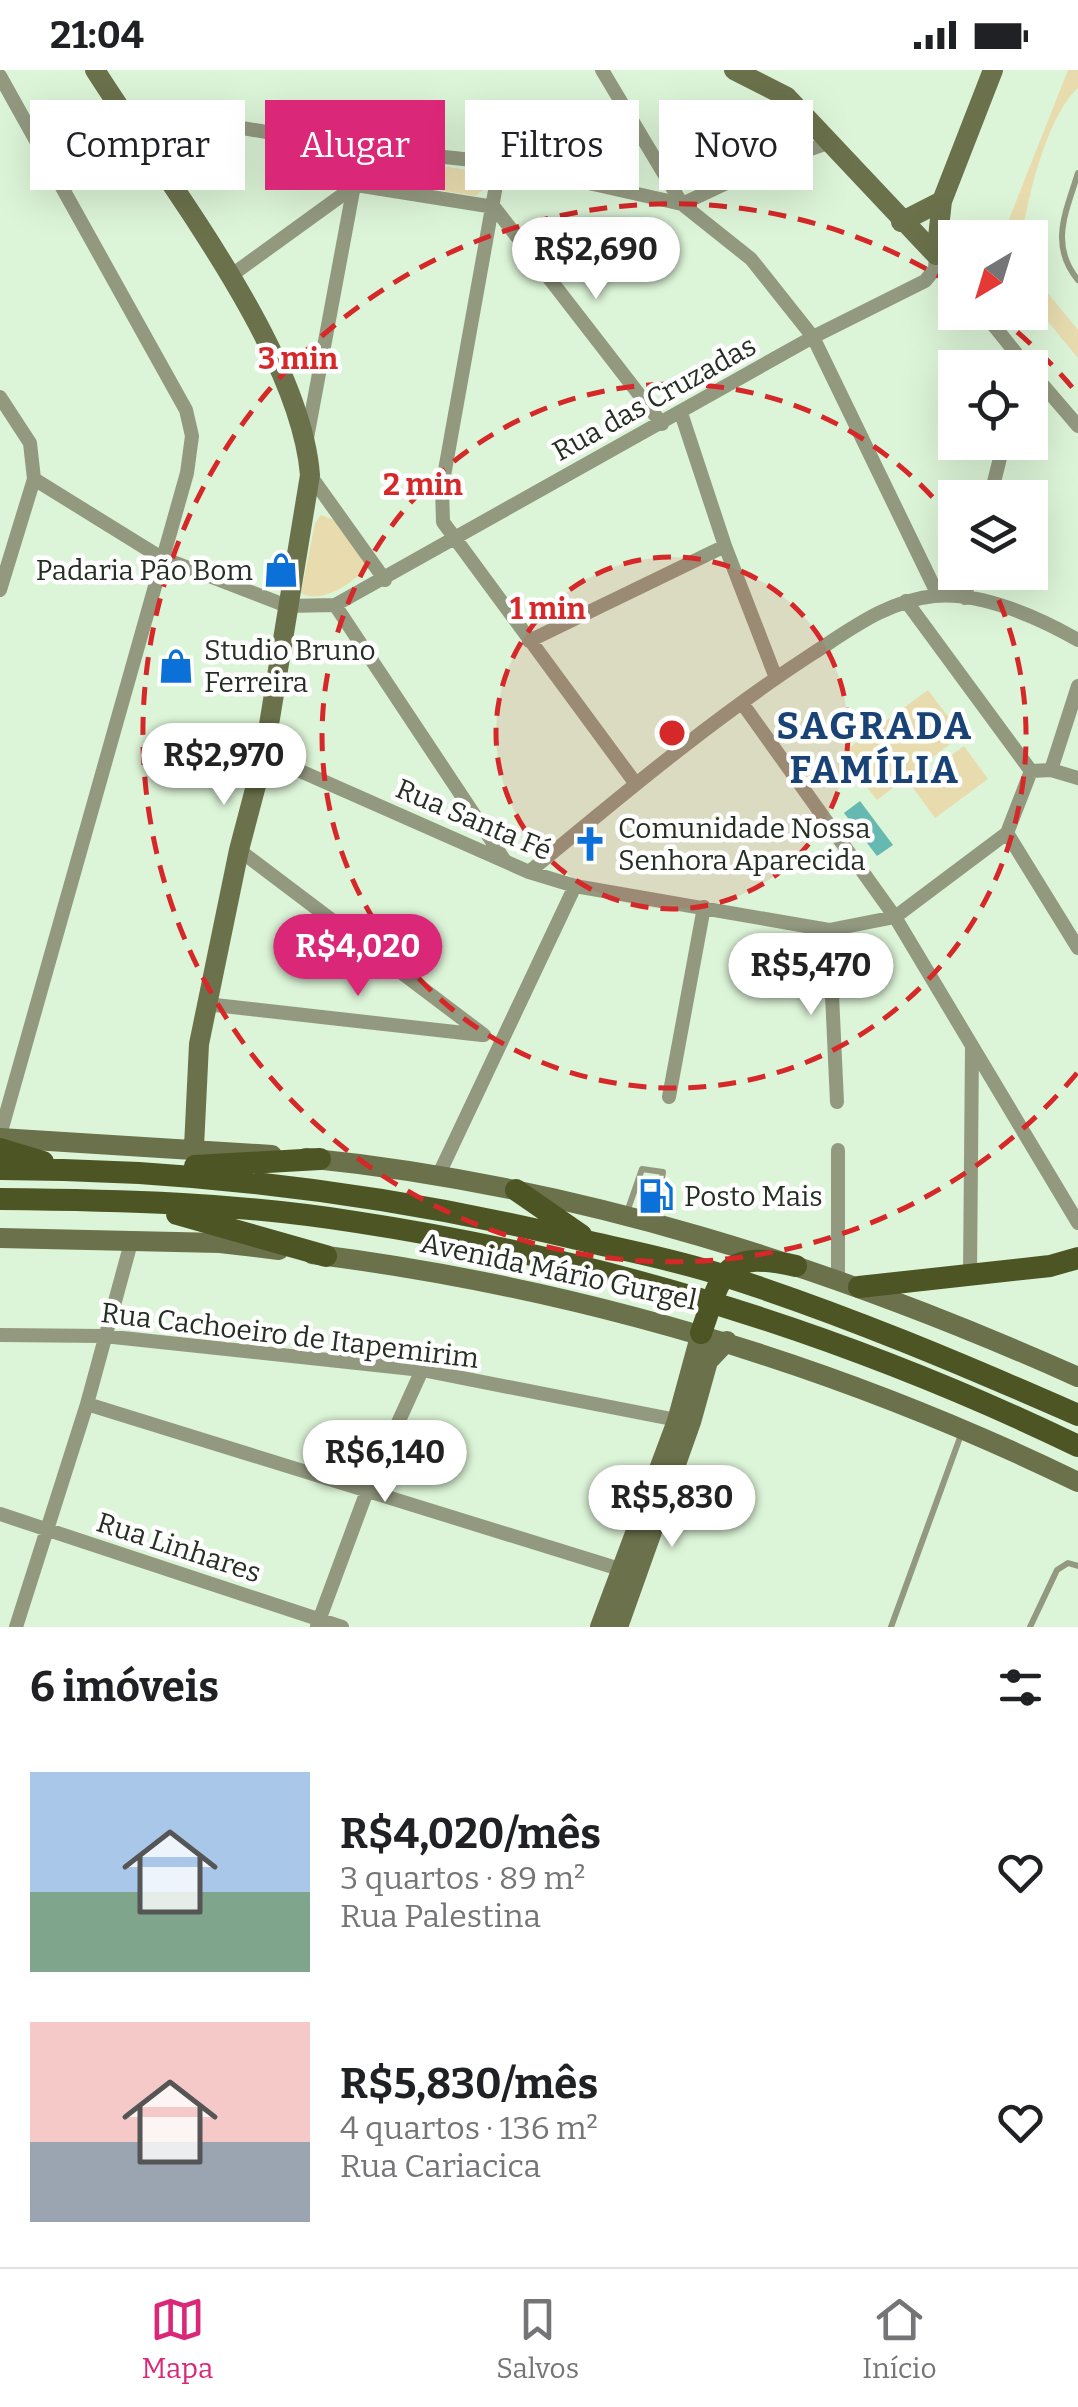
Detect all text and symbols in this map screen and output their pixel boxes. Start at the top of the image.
text: 21:04 [50,12,144,58]
chip: Comprar [30,100,245,190]
chip: Alugar [265,100,445,190]
chip: Filtros [465,100,639,190]
chip: Novo [659,100,813,190]
pin: R$2,690 [504,217,688,302]
north arrow [938,220,1048,330]
map controls [938,220,1048,590]
text: R$2,690 [534,230,658,268]
street label: Rua das Cruzadas [547,329,762,468]
text: 3 min [258,341,339,377]
button: locate [938,350,1048,460]
text: 2 min [383,467,464,503]
button: layers [938,480,1048,590]
shop icon: Padaria Pão Bom [262,551,300,589]
place label: Padaria Pão Bom [36,554,253,587]
text: 1 min [510,591,587,627]
place label: Studio Bruno Ferreira [204,634,376,699]
shop icon: Studio Bruno Ferreira [157,647,195,685]
district label: SAGRADA FAMÍLIA [776,703,974,793]
centre of rings [654,715,690,751]
pin: R$2,970 [132,723,316,808]
text: R$2,970 [163,736,285,774]
street label: Rua Santa Fé [391,772,557,867]
place label: Comunidade Nossa Senhora Aparecida [618,812,871,877]
church icon: Comunidade Nossa Senhora Aparecida [571,825,609,863]
pin: R$4,020 [266,914,450,999]
text: R$4,020 [295,927,421,965]
pin: R$5,470 [719,933,903,1018]
text: R$5,470 [750,946,872,984]
fuel station icon: Posto Mais [637,1177,675,1215]
place label: Posto Mais [684,1180,823,1213]
street label: Avenida Mário Gurgel [418,1226,700,1317]
street label: Rua Cachoeiro de Itapemirim [99,1296,481,1375]
pin: R$6,140 [293,1420,477,1505]
text: R$6,140 [325,1433,445,1471]
pin: R$5,830 [580,1465,764,1550]
text: R$5,830 [610,1478,734,1516]
street label: Rua Linhares [93,1505,265,1590]
icon: filters [993,1660,1048,1715]
text: 6 imóveis [30,1662,219,1712]
text: R$4,020/mês [340,1809,601,1859]
icon: home [110,1812,230,1932]
icon: heart [993,1845,1048,1900]
text: 3 quartos · 89 m² [340,1859,585,1897]
text: Rua Palestina [340,1897,541,1935]
text: R$5,830/mês [340,2059,598,2109]
icon: home [110,2062,230,2182]
icon: heart [993,2095,1048,2150]
text: 4 quartos · 136 m² [340,2109,598,2147]
text: Rua Cariacica [340,2147,541,2185]
tab: Mapa [142,2292,213,2385]
tab: Salvos [496,2292,579,2385]
tab: Início [862,2292,936,2385]

